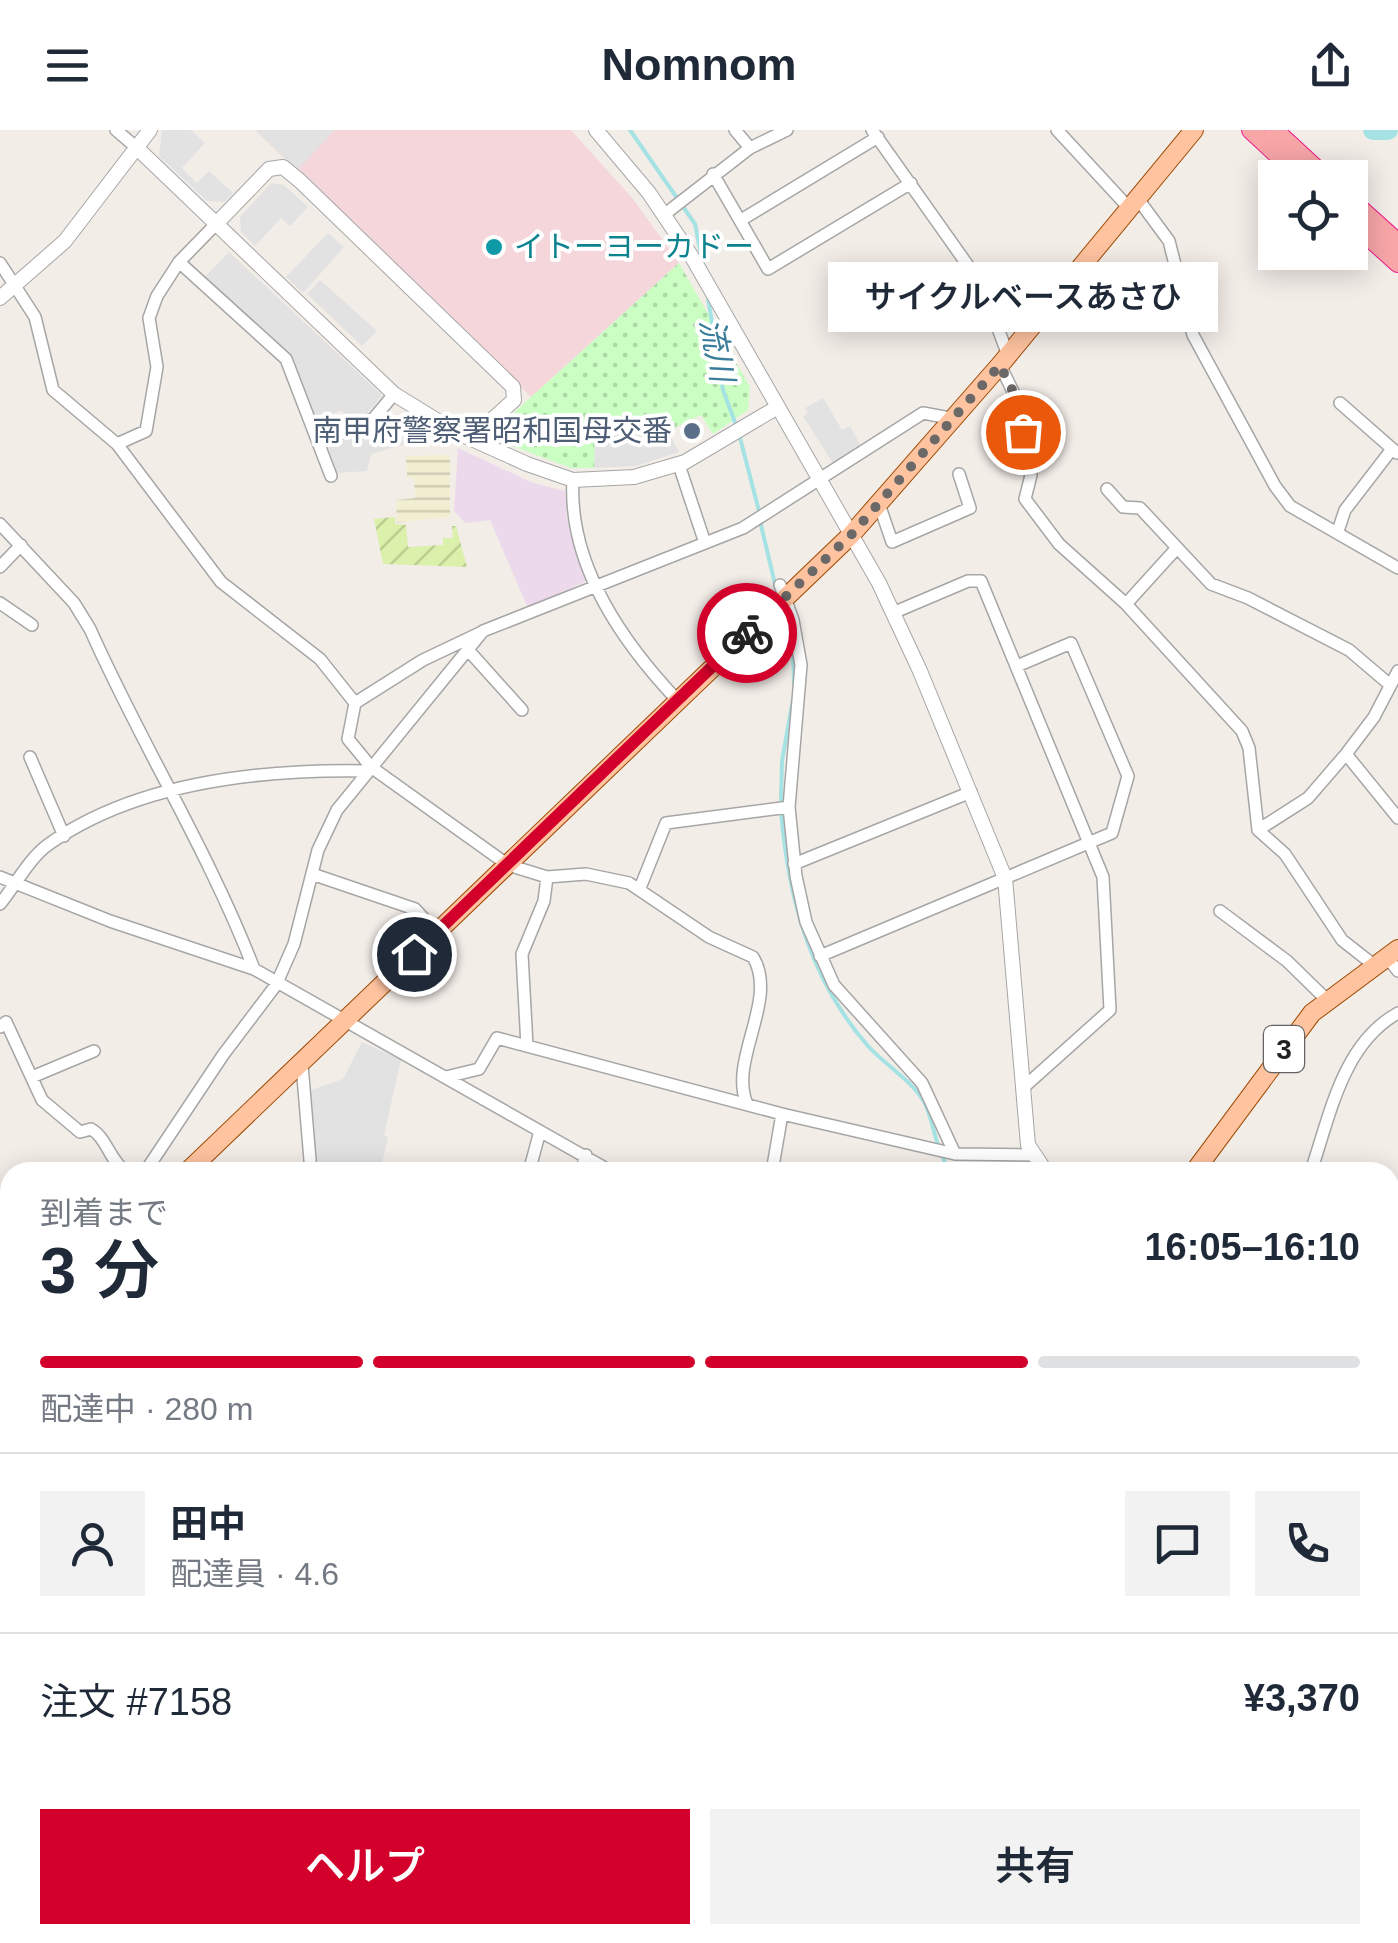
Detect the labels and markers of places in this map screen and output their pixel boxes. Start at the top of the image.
place label: イトーヨーカドー [514,230,754,263]
marker: イトーヨーカドー [483,236,505,258]
callout: サイクルベースあさひ [828,262,1218,332]
pin [981,390,1066,475]
place label: 南甲府警察署昭和国母交番 [312,414,672,447]
marker: 南甲府警察署昭和国母交番 [681,420,703,442]
pin [372,912,457,997]

